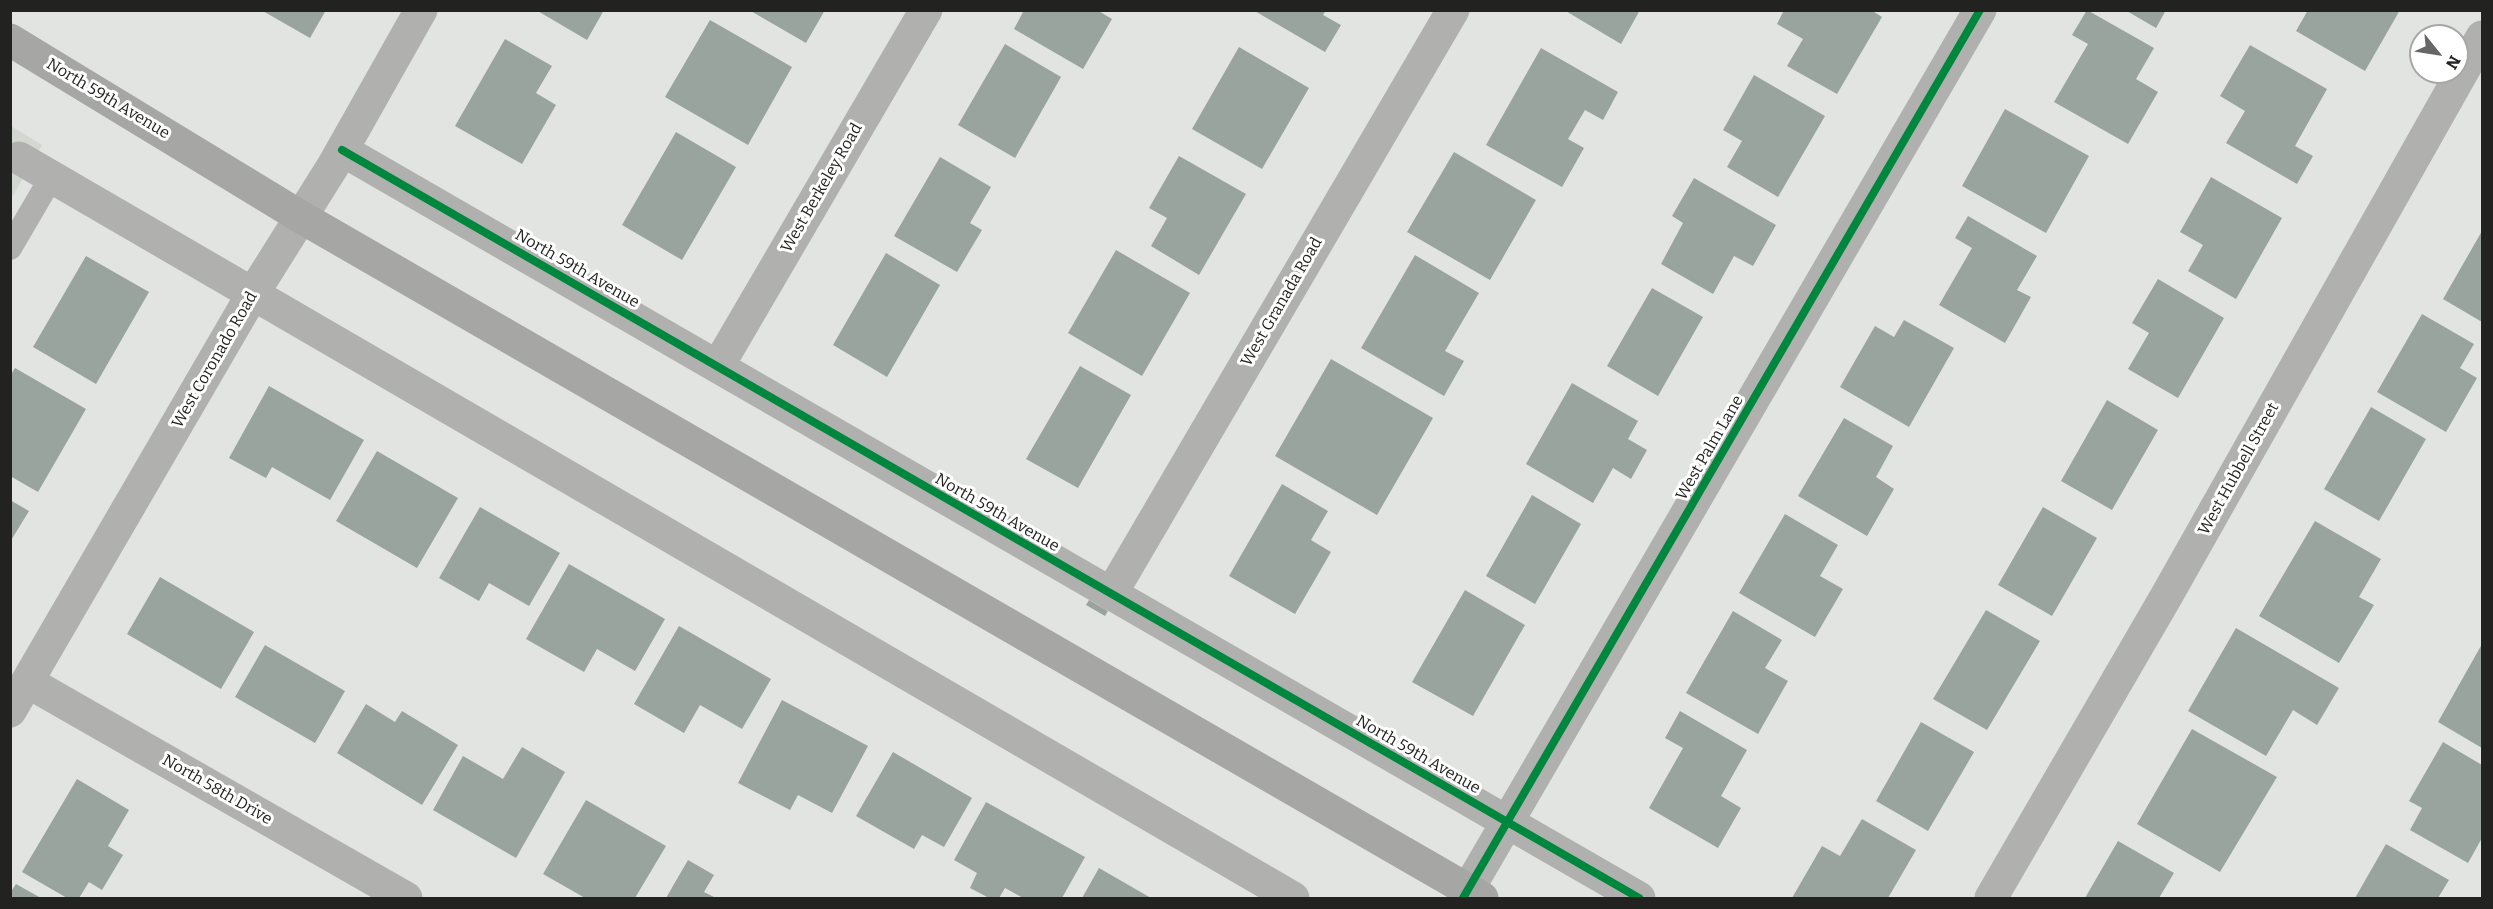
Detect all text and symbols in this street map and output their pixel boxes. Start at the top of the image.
north arrow [2409,24,2469,84]
text: N [2442,52,2465,72]
street label: North 59th Avenue [43,55,173,143]
street label: West Berkeley Road [777,120,867,256]
street label: North 59th Avenue [511,226,643,312]
street label: West Granada Road [1237,234,1327,370]
street label: West Coronado Road [168,289,262,431]
street label: West Palm Lane [1672,392,1748,504]
street label: West Hubbell Street [2195,400,2283,538]
street label: North 59th Avenue [931,470,1063,556]
street label: North 59th Avenue [1352,712,1484,798]
street label: North 58th Drive [159,751,275,829]

